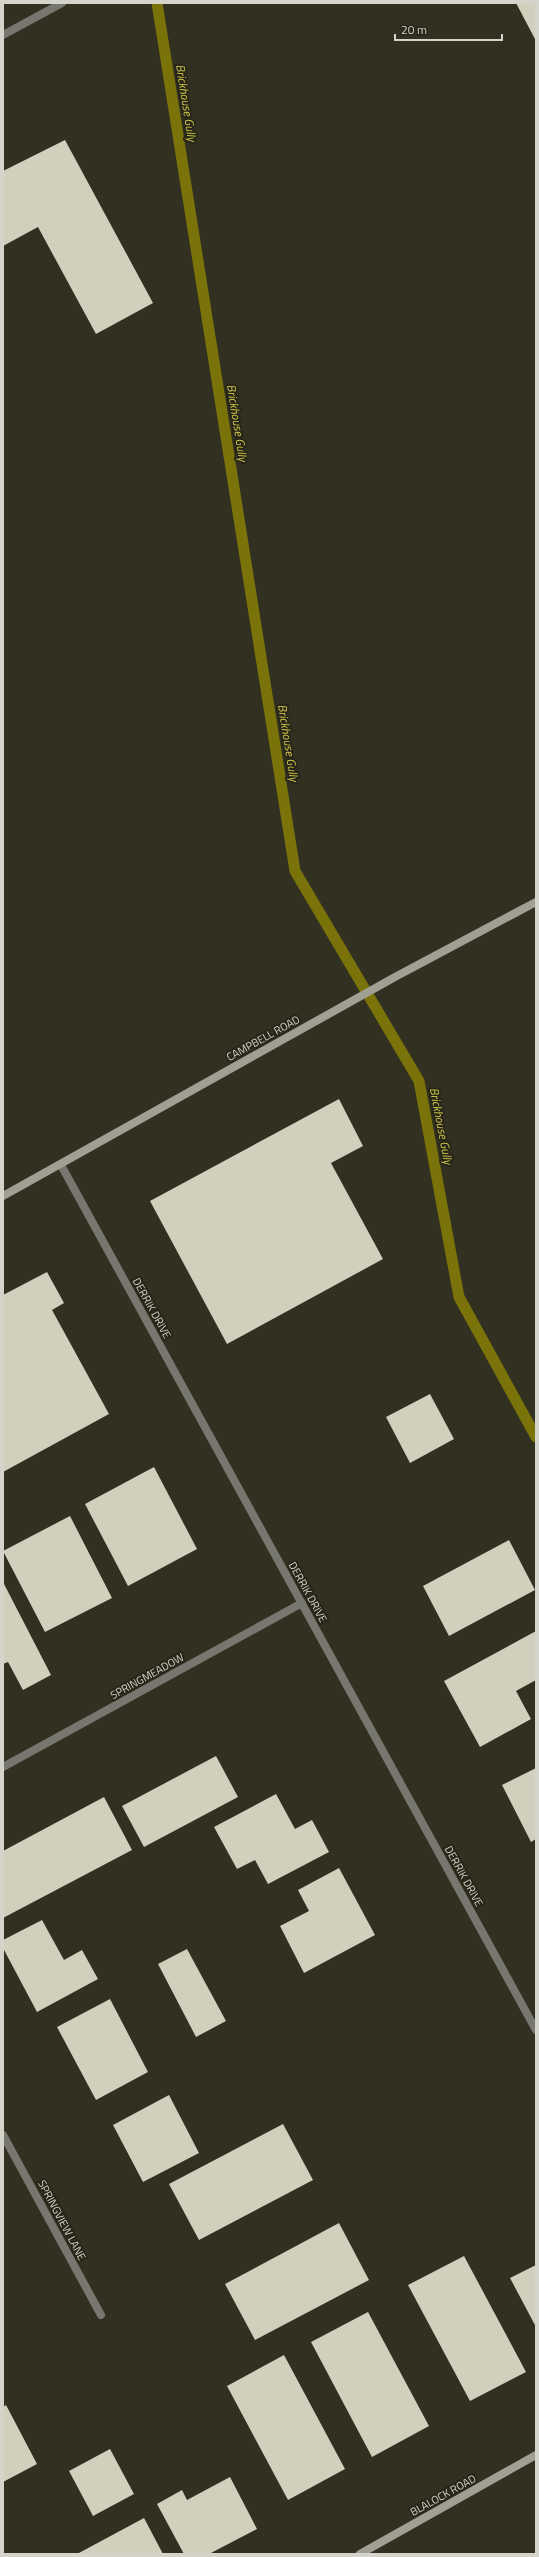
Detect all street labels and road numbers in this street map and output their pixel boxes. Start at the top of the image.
street label: CAMPBELL ROAD [223,1011,303,1065]
street label: DERRIK DRIVE [129,1275,175,1341]
street label: DERRIK DRIVE [285,1559,331,1625]
street label: SPRINGMEADOW [107,1649,187,1703]
street label: DERRIK DRIVE [441,1843,487,1909]
street label: SPRINGVIEW LANE [34,2177,90,2263]
street label: BLALOCK ROAD [407,2470,479,2520]

